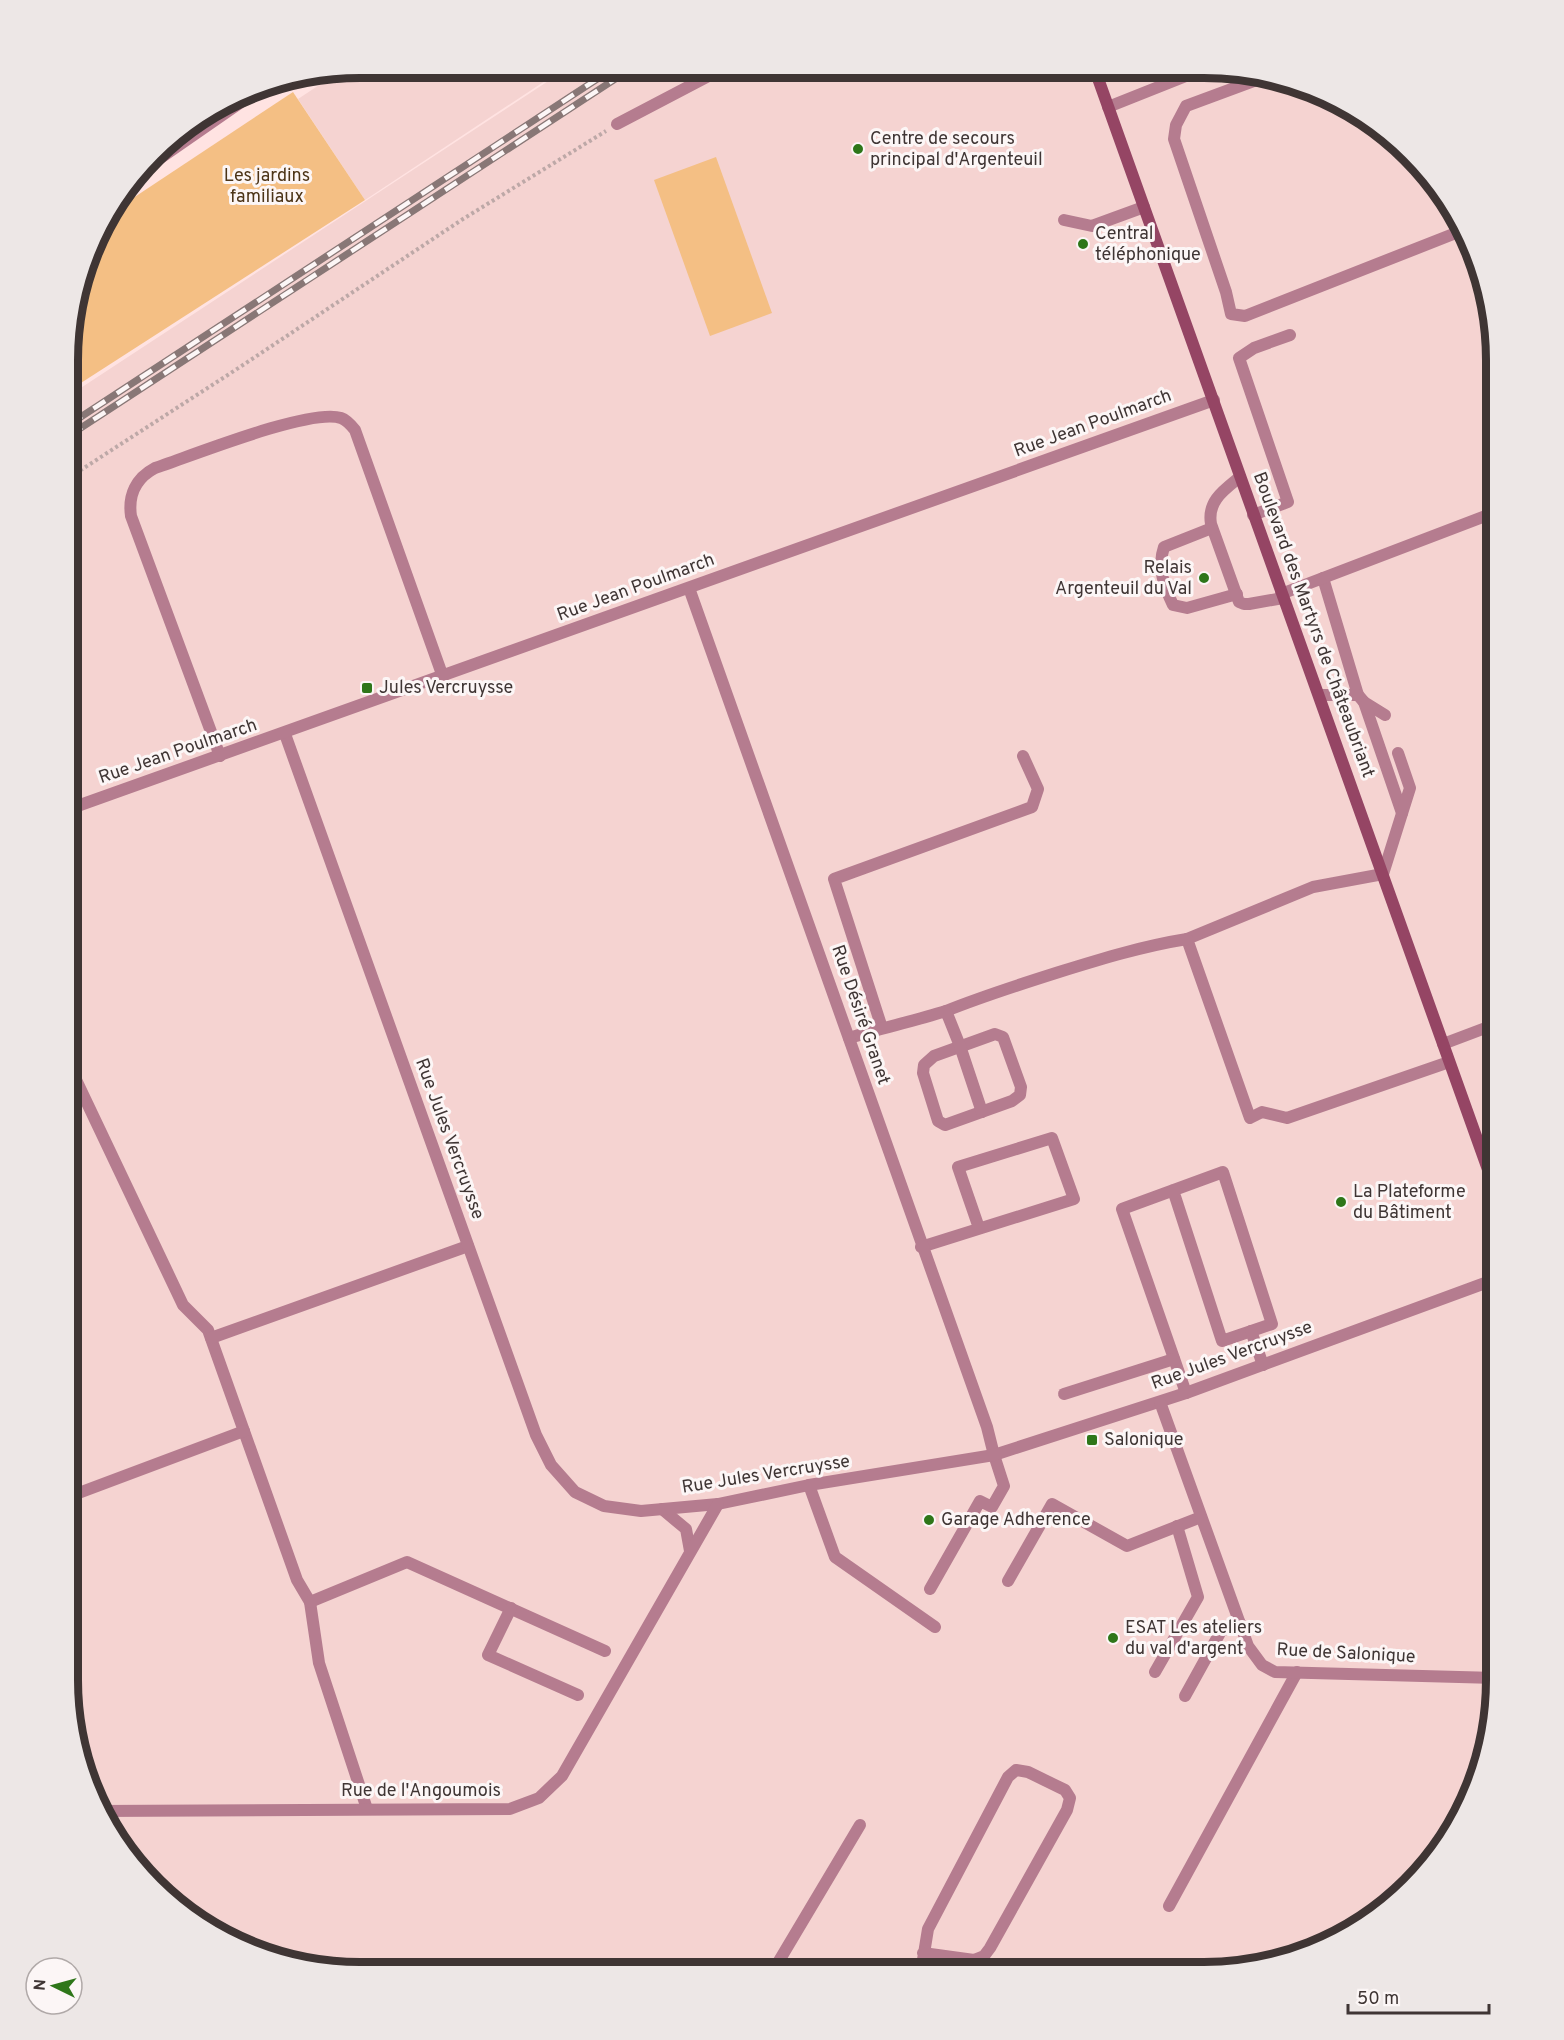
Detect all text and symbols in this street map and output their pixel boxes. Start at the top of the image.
place label: Centre de secours principal d'Argenteuil [870,128,1043,172]
marker: Centre de secours principal d'Argenteuil [851,142,865,156]
park label: Les jardins familiaux [224,165,310,209]
place label: Central téléphonique [1095,223,1201,267]
marker: Central téléphonique [1076,237,1090,251]
street label: Rue Jean Poulmarch [1011,385,1175,463]
street label: Boulevard des Martyrs de Châteaubriant [1247,469,1379,781]
street label: Rue Jean Poulmarch [554,549,718,627]
place label: Relais Argenteuil du Val [1055,557,1192,601]
marker: Relais Argenteuil du Val [1197,571,1211,585]
place label: Jules Vercruysse [379,677,513,700]
marker: Jules Vercruysse [360,681,374,695]
street label: Rue Jean Poulmarch [96,714,260,790]
street label: Rue Désiré Granet [825,942,895,1088]
street label: Rue Jules Vercruysse [409,1055,489,1223]
place label: La Plateforme du Bâtiment [1353,1181,1466,1225]
marker: La Plateforme du Bâtiment [1334,1195,1348,1209]
street label: Rue Jules Vercruysse [1148,1316,1316,1396]
place label: Salonique [1104,1429,1184,1452]
marker: Salonique [1085,1433,1099,1447]
street label: Rue Jules Vercruysse [680,1450,852,1500]
place label: Garage Adherence [941,1509,1091,1532]
marker: Garage Adherence [922,1513,936,1527]
place label: ESAT Les ateliers du val d'argent [1125,1617,1262,1661]
marker: ESAT Les ateliers du val d'argent [1106,1631,1120,1645]
street label: Rue de Salonique [1276,1639,1416,1669]
street label: Rue de l'Angoumois [341,1780,501,1803]
north arrow [24,1956,84,2016]
scale bar [1348,1977,1489,2015]
text: N [31,1978,52,1991]
text: 50 m [1357,1988,1399,2011]

